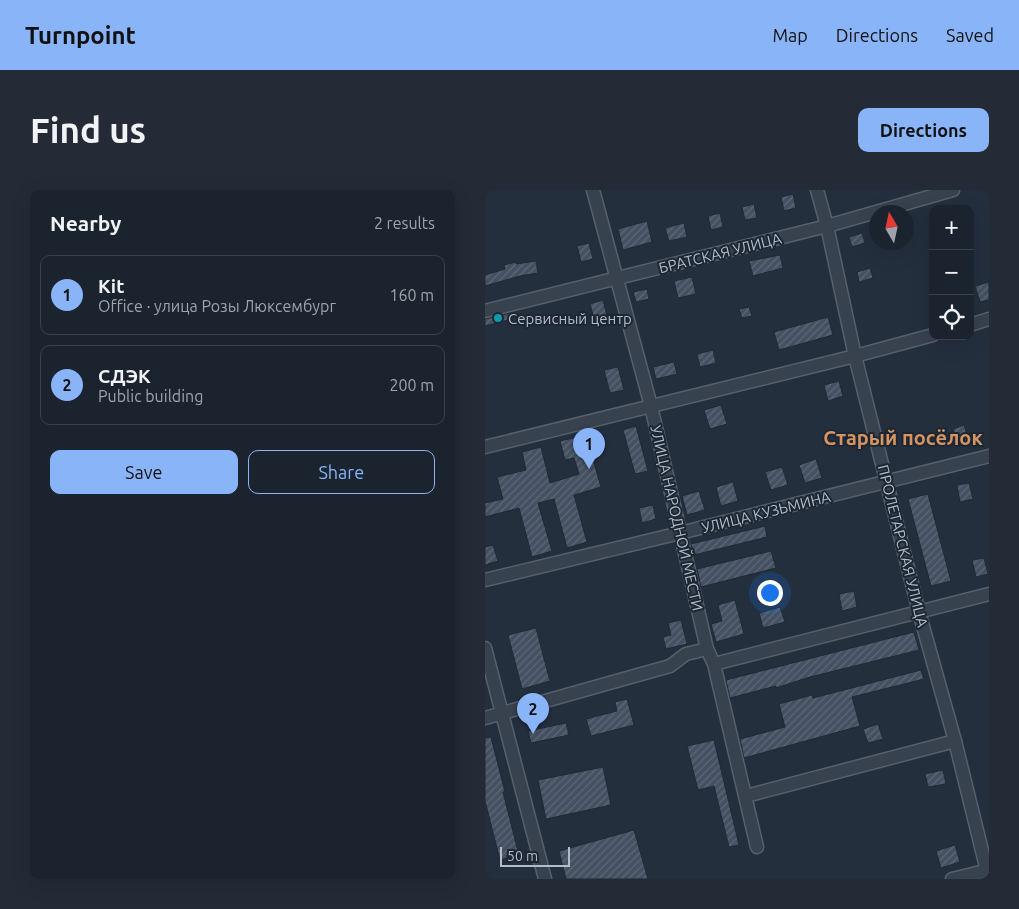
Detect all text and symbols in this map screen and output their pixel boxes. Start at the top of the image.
text: Turnpoint [25,22,136,49]
text: Map [772,25,808,45]
text: Directions [836,25,918,45]
text: Saved [946,25,994,45]
button: Directions [858,108,989,152]
text: Find us [30,110,146,150]
north arrow [869,205,914,250]
map controls [929,205,974,340]
button: + [929,205,974,250]
text: Nearby [50,211,121,235]
text: 2 results [374,214,435,232]
street label: БРАТСКАЯ УЛИЦА [657,229,783,276]
button: − [929,250,974,295]
text: Kit [98,275,124,297]
text: 1 [62,286,72,304]
text: 160 m [389,286,434,304]
button: locate [929,295,974,340]
text: Office · улица Розы Люксембург [98,297,336,315]
place label: Сервисный центр [508,310,632,327]
marker: Сервисный центр [492,312,504,324]
text: СДЭК [98,365,151,387]
text: 2 [62,376,72,394]
text: 200 m [389,376,434,394]
text: Public building [98,387,203,405]
street label: УЛИЦА НАРОДНОЙ МЕСТИ [647,424,707,612]
district label: Старый посёлок [823,426,983,449]
pin: 1 [573,428,605,469]
button: Save [50,450,238,494]
button: Share [248,450,435,494]
street label: ПРОЛЕТАРСКАЯ УЛИЦА [875,463,931,629]
street label: УЛИЦА КУЗЬМИНА [700,488,832,536]
your location [757,580,783,606]
pin: 2 [517,693,549,734]
scale bar [500,844,570,867]
text: 50 m [507,848,538,864]

